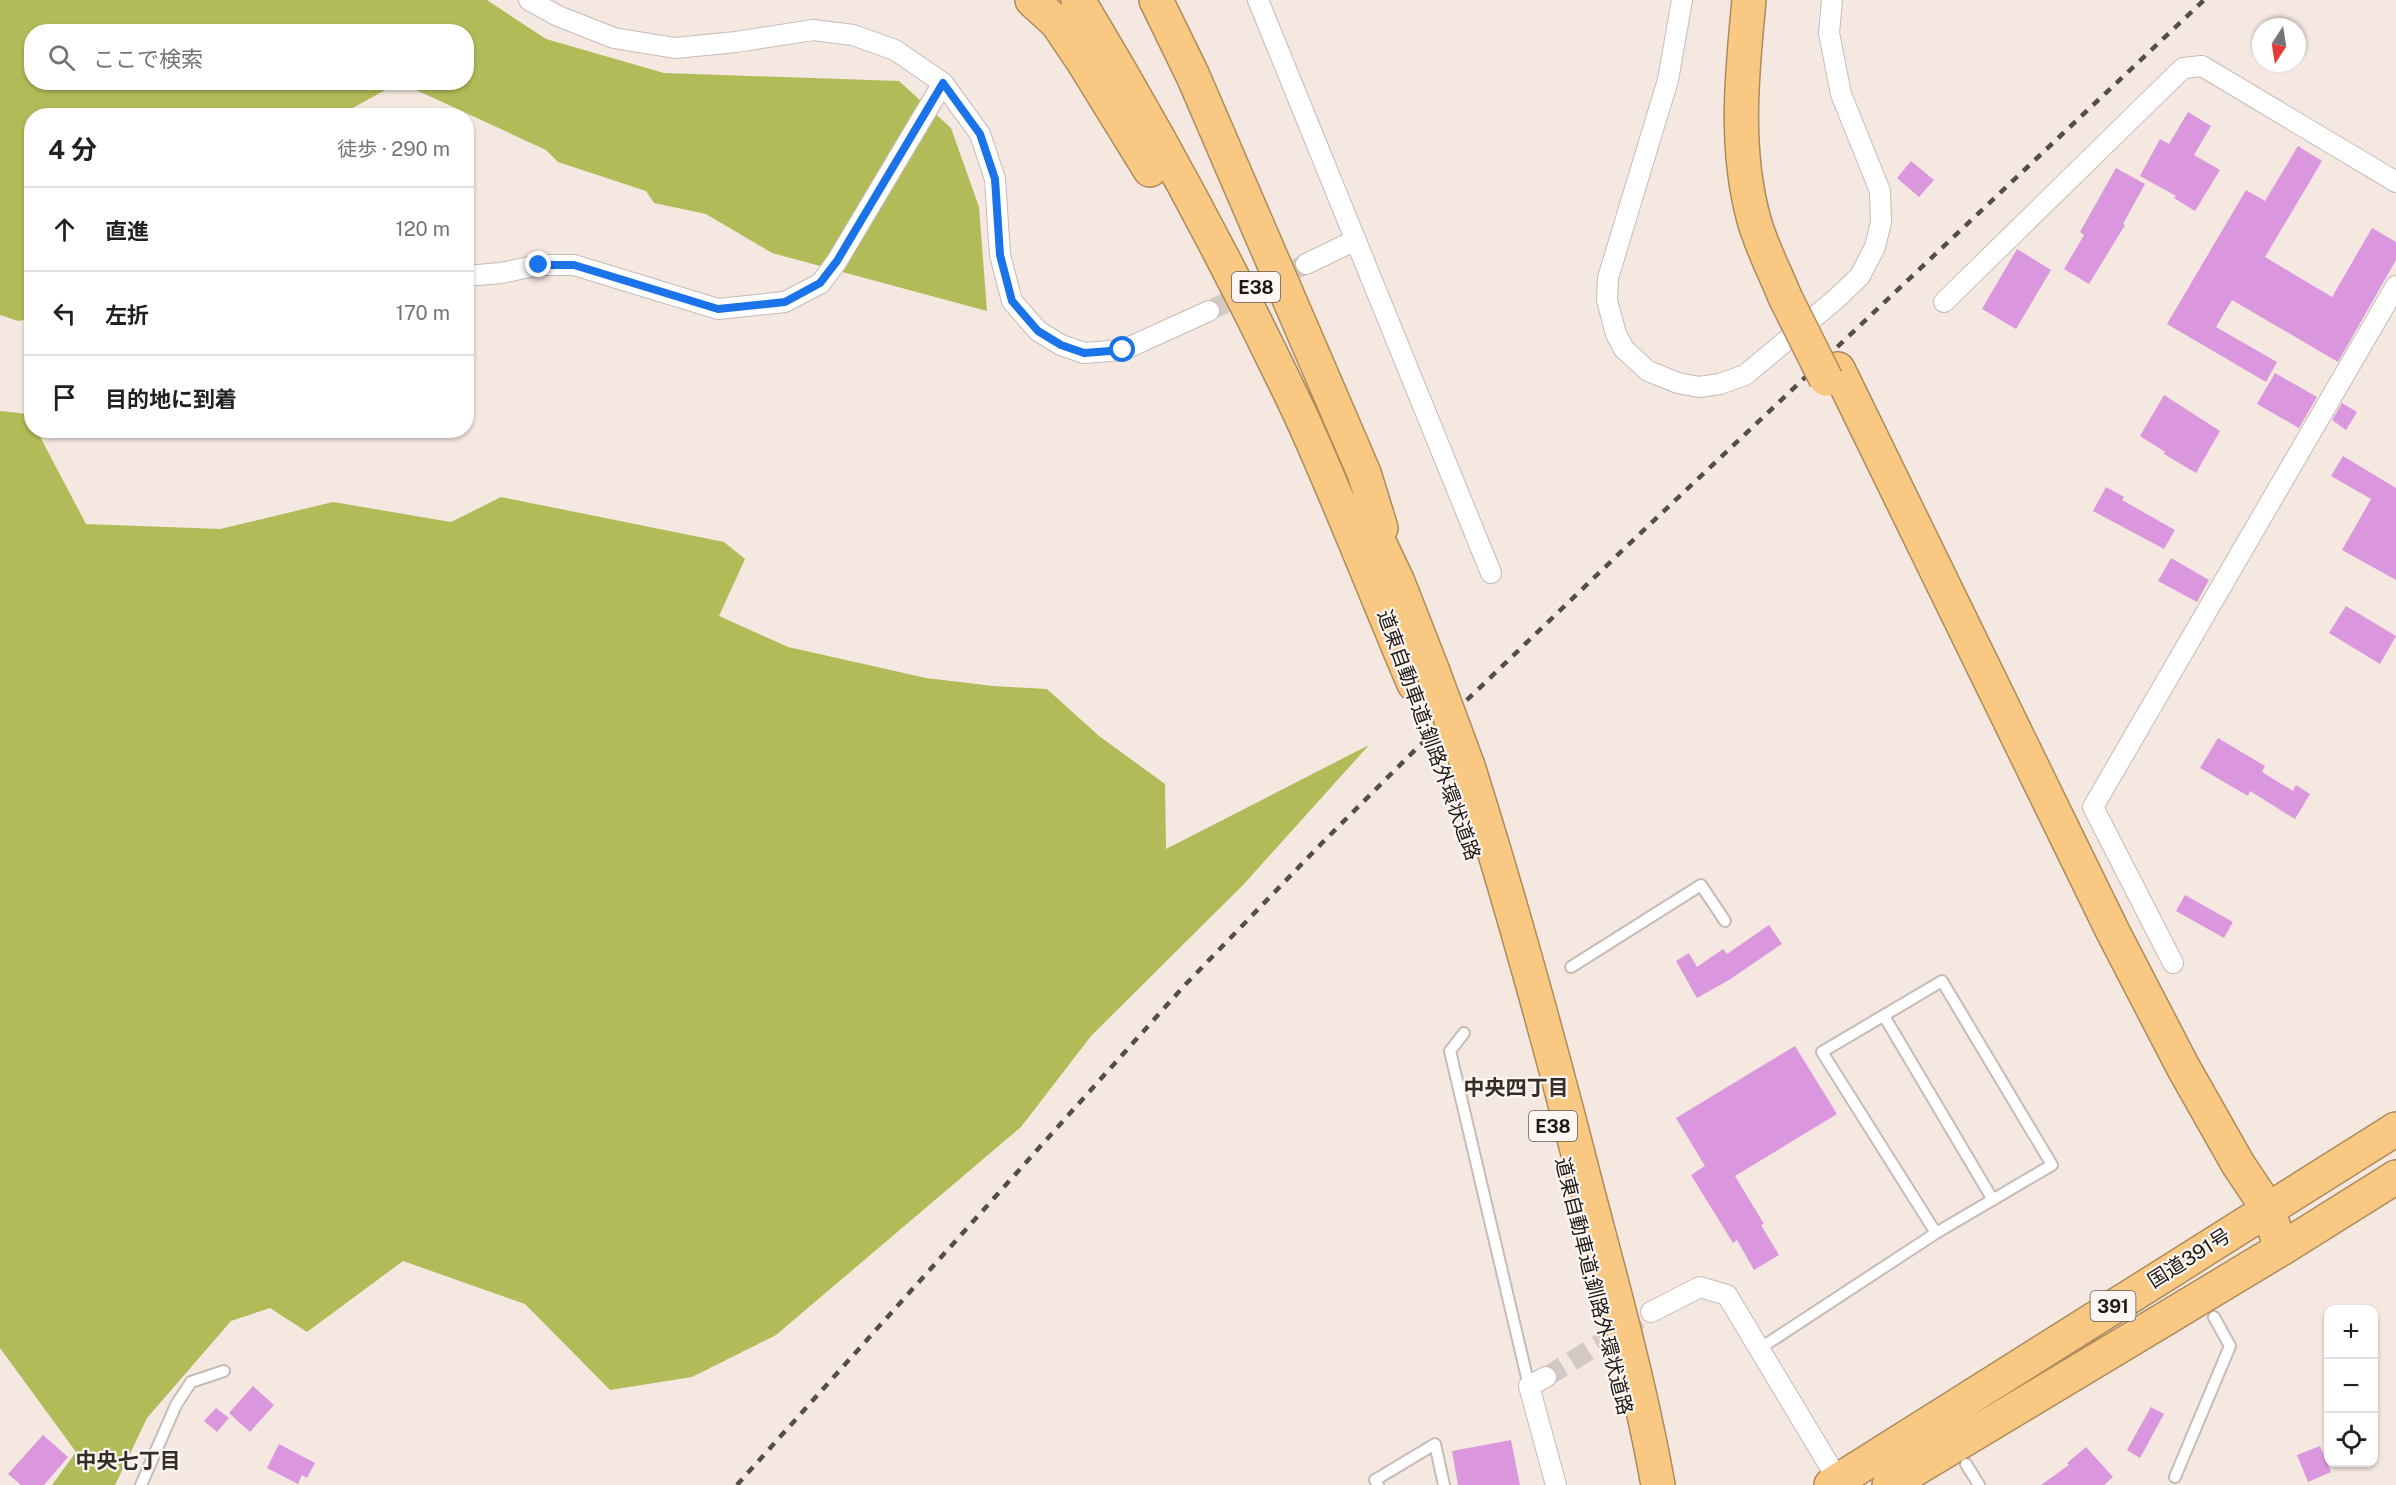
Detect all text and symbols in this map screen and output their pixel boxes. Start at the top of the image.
north arrow [2252,18,2306,72]
search box [24,24,474,90]
icon: search [45,41,78,74]
text: ここで検索 [93,46,203,72]
text: 4 分 [48,134,97,165]
text: 徒歩 · 290 m [337,137,450,161]
icon: ahead [48,213,81,246]
text: 120 m [396,217,450,241]
text: 直進 [105,218,149,244]
route end [525,251,551,277]
road number: E38 [1232,272,1280,302]
icon: left [48,297,81,330]
text: 170 m [396,301,450,325]
text: 左折 [105,302,149,328]
route start [1109,336,1135,362]
icon: arrive [48,381,81,414]
text: 目的地に到着 [105,386,237,412]
street label: 道東自動車道;釧路外環状道路 [1372,606,1486,864]
district label: 中央四丁目 [1464,1075,1569,1100]
road number: E38 [1529,1111,1577,1141]
street label: 道東自動車道;釧路外環状道路 [1550,1155,1638,1417]
street label: 国道391号 [2143,1223,2235,1293]
road number: 391 [2090,1291,2136,1321]
map controls [2324,1305,2378,1467]
button: + [2324,1305,2378,1359]
button: − [2324,1359,2378,1413]
button: locate [2324,1413,2378,1467]
district label: 中央七丁目 [76,1448,181,1473]

